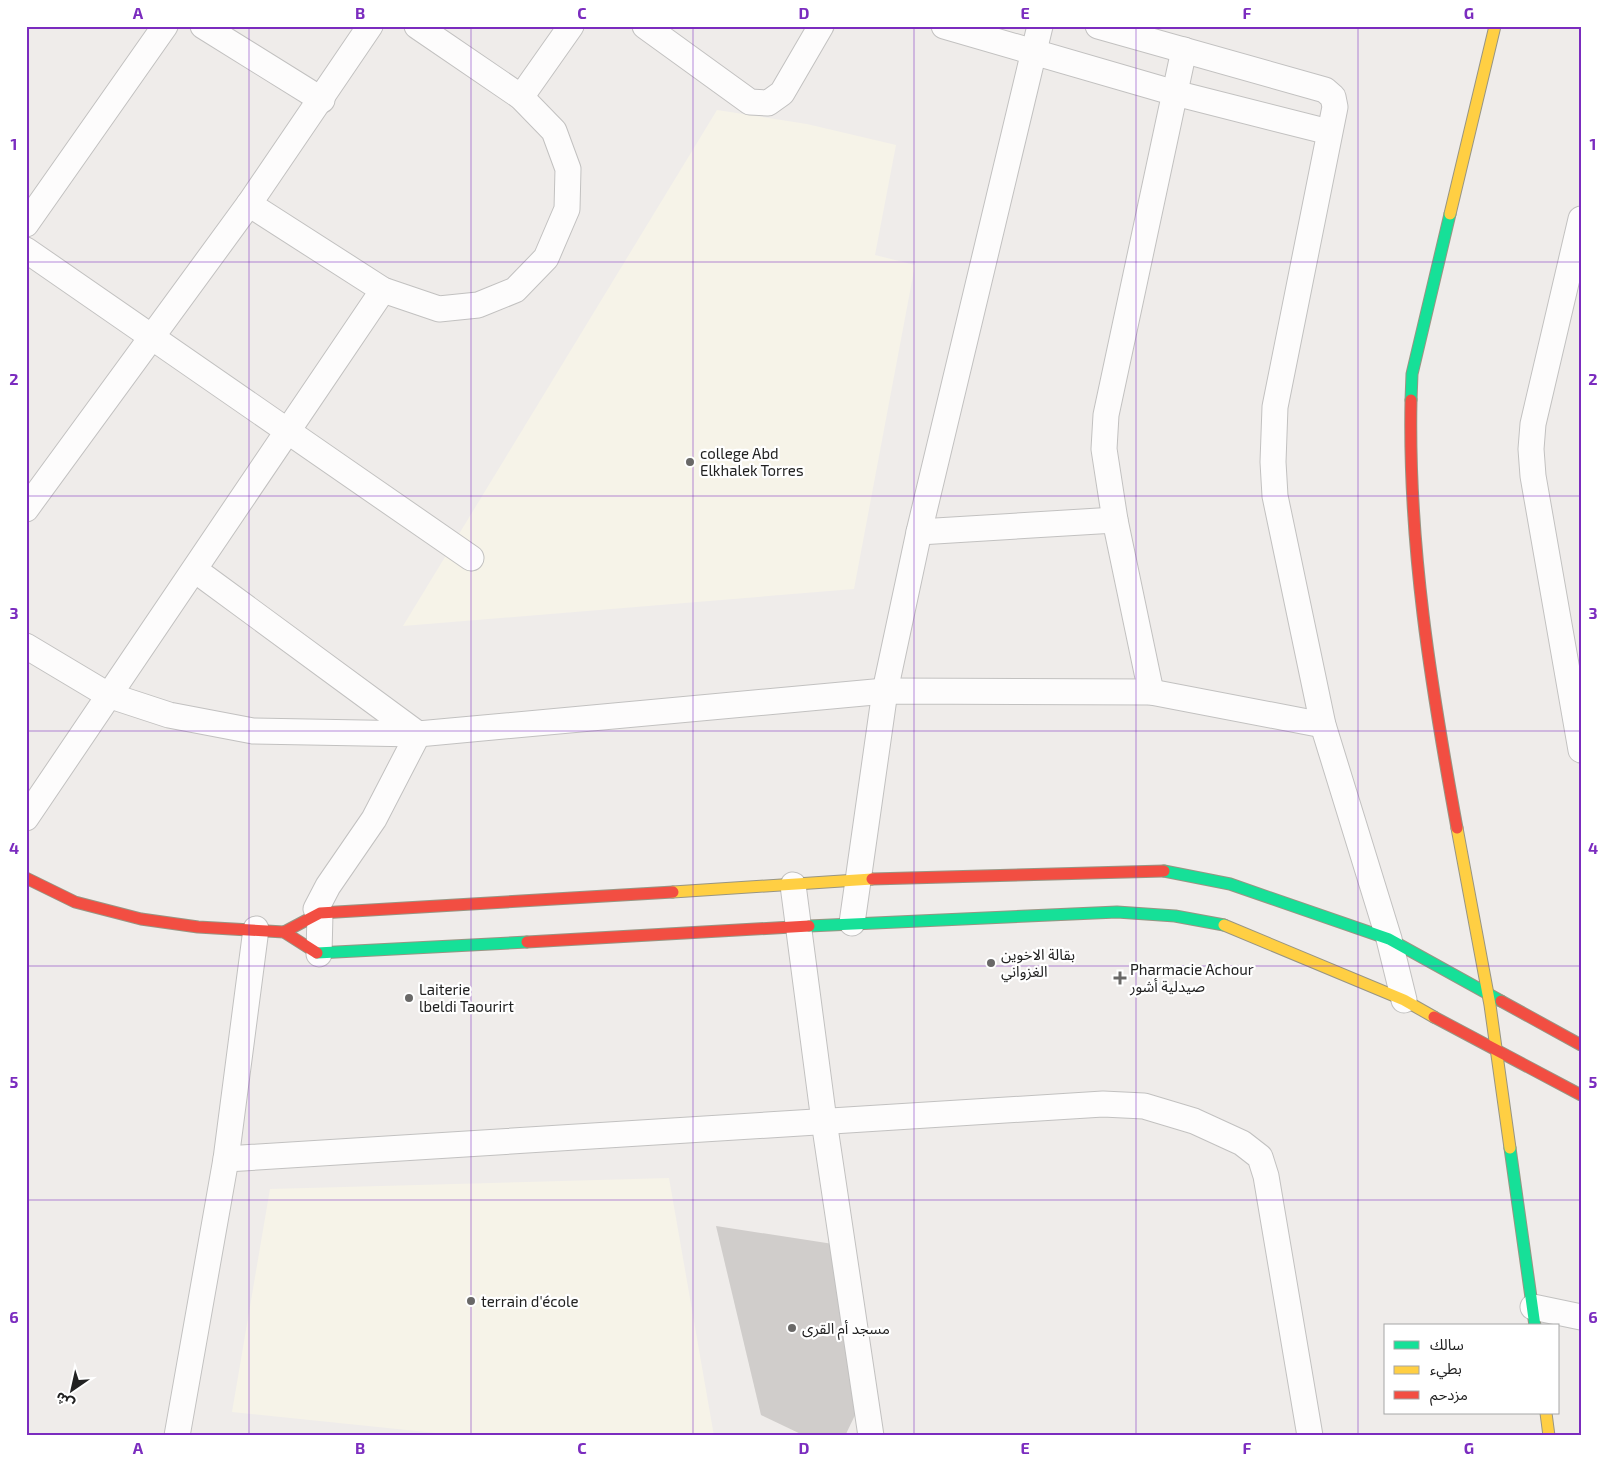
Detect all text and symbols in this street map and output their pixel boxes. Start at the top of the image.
text: A [133,3,144,22]
text: B [355,3,365,22]
text: C [577,3,587,22]
text: D [799,3,810,22]
text: E [1020,3,1030,22]
text: F [1243,3,1252,22]
text: G [1464,3,1474,22]
text: 1 [11,134,17,153]
text: 1 [1590,134,1596,153]
text: 2 [9,369,19,388]
text: 2 [1588,369,1598,388]
place label: college Abd Elkhalek Torres [700,444,804,479]
marker: college Abd Elkhalek Torres [684,456,696,468]
text: 3 [9,603,19,622]
text: 3 [1588,603,1598,622]
text: 4 [9,838,19,857]
text: 4 [1588,838,1598,857]
place label: بقالة الاخوين الغزواني [1001,945,1075,983]
marker: بقالة الاخوين الغزواني [985,957,997,969]
place label: Pharmacie Achour صيدلية أشور [1129,960,1254,996]
marker: Pharmacie Achour صيدلية أشور [1114,972,1126,984]
place label: Laiterie lbeldi Taourirt [419,980,514,1015]
marker: Laiterie lbeldi Taourirt [403,992,415,1004]
text: 5 [10,1072,19,1091]
text: 5 [1589,1072,1598,1091]
place label: terrain d'école [481,1292,579,1310]
marker: terrain d'école [465,1295,477,1307]
text: 6 [9,1307,19,1326]
text: 6 [1588,1307,1598,1326]
place label: مسجد أم القرى [802,1319,890,1340]
marker: مسجد أم القرى [786,1322,798,1334]
legend [1384,1324,1560,1414]
text: سالك [1430,1335,1464,1353]
text: بطيء [1430,1359,1462,1380]
north arrow [48,1364,98,1414]
text: مزدحم [1430,1385,1468,1406]
text: ش [52,1389,77,1414]
text: A [133,1438,144,1457]
text: B [355,1438,365,1457]
text: C [577,1438,587,1457]
text: D [799,1438,810,1457]
text: E [1020,1438,1030,1457]
text: F [1243,1438,1252,1457]
text: G [1464,1438,1474,1457]

